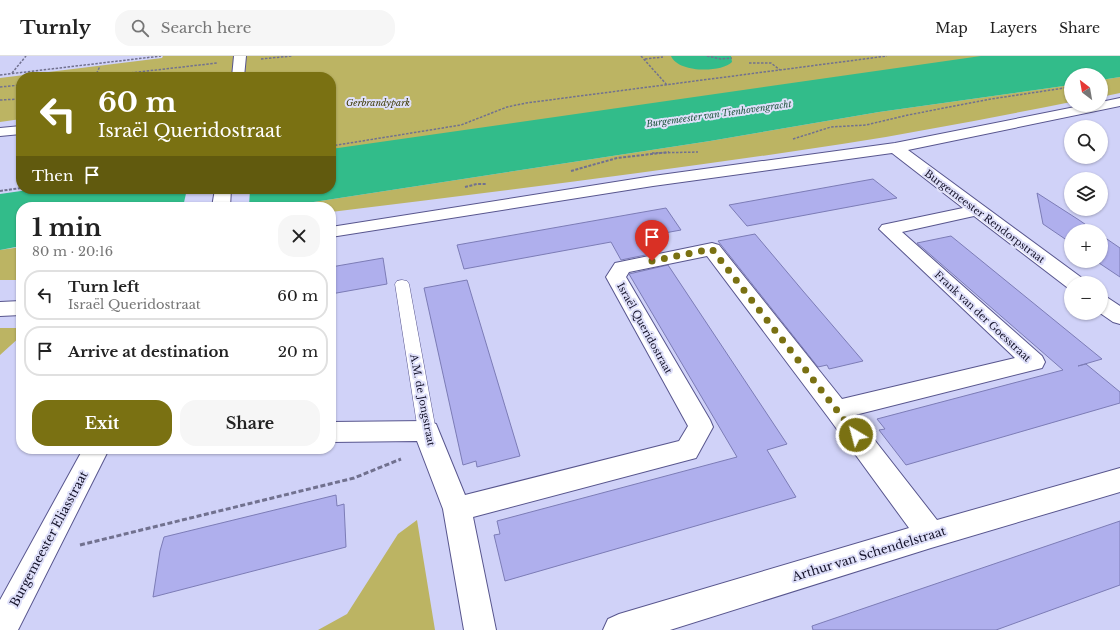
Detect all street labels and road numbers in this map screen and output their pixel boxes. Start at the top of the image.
street label: Burgemeester Rendorpstraat [922,167,1048,266]
street label: Frank van der Goesstraat [932,268,1034,365]
street label: Israël Queridostraat [614,280,675,376]
street label: A.M. de Jongstraat [407,352,438,447]
street label: Burgemeester Eliasstraat [6,468,91,609]
street label: Arthur van Schendelstraat [789,523,948,584]

